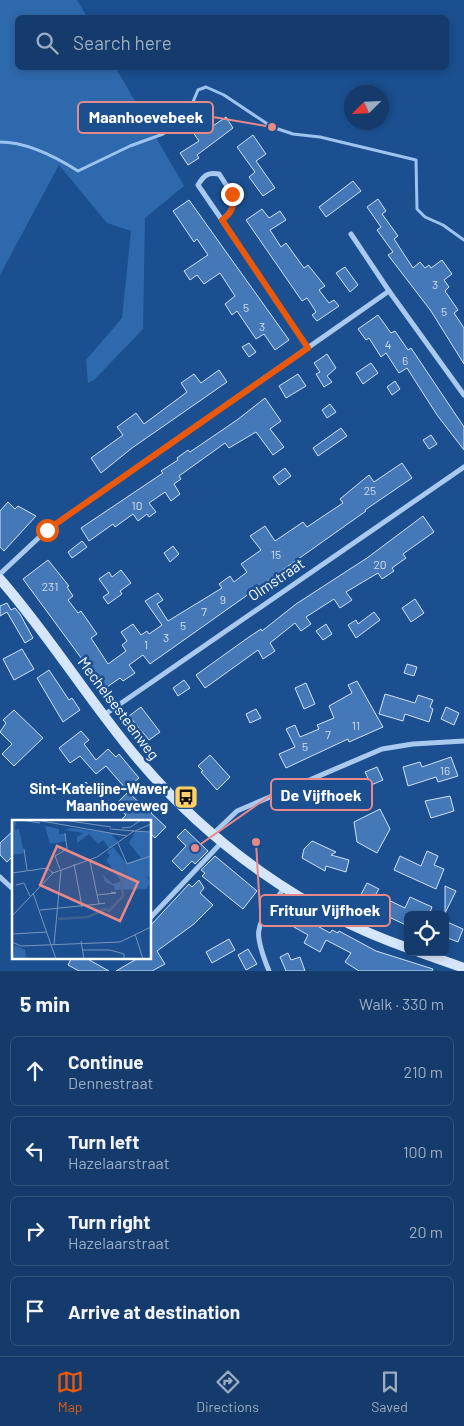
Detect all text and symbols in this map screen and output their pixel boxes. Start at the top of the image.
search box [15,15,449,70]
icon: search [33,29,61,57]
text: Search here [73,31,172,54]
north arrow [344,85,389,130]
callout: Maanhoevebeek [78,102,213,133]
text: Maanhoevebeek [89,107,204,126]
route end [221,183,244,206]
house number: 3 [432,277,438,291]
house number: 5 [243,300,249,314]
house number: 5 [441,304,447,318]
house number: 3 [259,319,265,333]
house number: 4 [385,337,391,351]
house number: 6 [402,353,408,367]
house number: 25 [364,483,376,497]
house number: 10 [132,498,142,512]
route start [36,519,59,542]
house number: 15 [271,547,281,561]
street label: Olmstraat [244,554,308,604]
house number: 20 [373,557,387,571]
house number: 231 [42,579,58,593]
house number: 9 [220,592,226,606]
house number: 7 [201,604,207,618]
house number: 5 [180,618,186,632]
house number: 3 [163,630,169,644]
house number: 1 [144,637,148,651]
street label: Mechelsesteenweg [75,653,163,763]
house number: 11 [352,718,360,732]
house number: 7 [325,727,331,741]
house number: 5 [302,739,308,753]
house number: 16 [440,763,450,777]
place label: Sint-Katelijne-Waver Maanhoeveweg [29,779,168,814]
callout: De Vijfhoek [271,779,372,810]
bus stop icon: Sint-Katelijne-Waver Maanhoeveweg [173,784,199,810]
text: De Vijfhoek [281,785,362,804]
inset map [12,820,151,958]
callout: Frituur Vijfhoek [260,895,390,926]
text: Frituur Vijfhoek [270,900,381,919]
map controls [404,911,449,956]
button: locate [404,911,449,956]
text: 5 min [20,991,70,1016]
text: Walk · 330 m [359,994,444,1013]
text: Continue [68,1050,144,1073]
icon: ahead [21,1057,49,1085]
text: 210 m [404,1062,443,1081]
text: Dennestraat [68,1073,153,1092]
text: Turn left [68,1130,139,1153]
icon: left [21,1137,49,1165]
text: 100 m [403,1142,443,1161]
text: Hazelaarstraat [68,1153,170,1172]
text: Turn right [68,1210,150,1233]
icon: right [21,1217,49,1245]
text: 20 m [409,1222,443,1241]
text: Hazelaarstraat [68,1233,170,1252]
icon: arrive [21,1297,49,1325]
text: Arrive at destination [68,1300,240,1323]
tab: Map [56,1368,84,1415]
tab: Directions [196,1368,259,1415]
tab: Saved [371,1368,408,1415]

